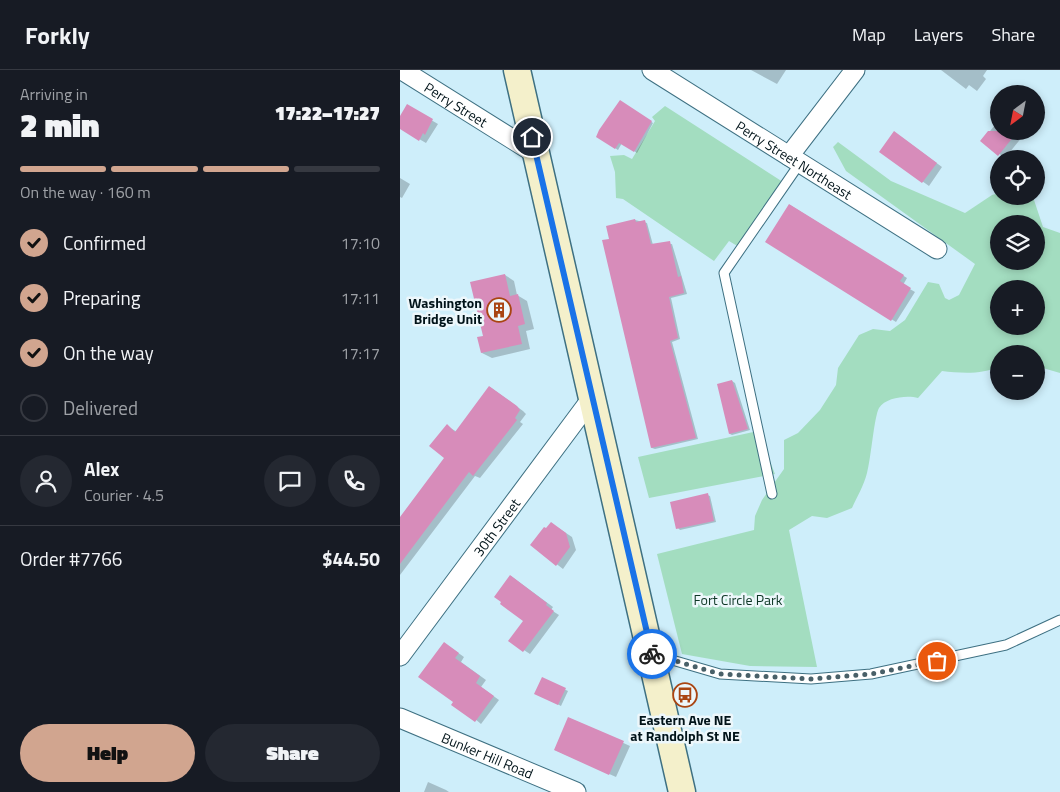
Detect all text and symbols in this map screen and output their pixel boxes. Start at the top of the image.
text: Forkly [25,17,90,53]
text: Map [852,21,886,48]
text: Layers [914,21,963,48]
text: Share [991,21,1035,48]
street label: Perry Street [421,76,492,132]
text: Arriving in [20,82,88,106]
north arrow [990,85,1045,140]
map controls [990,85,1045,400]
text: 17:22–17:27 [275,98,380,127]
text: 2 min [20,101,100,149]
street label: Perry Street Northeast [732,115,857,204]
pin [511,116,553,158]
icon: home [518,123,546,151]
button: locate [990,150,1045,205]
text: On the way · 160 m [20,180,151,204]
button: layers [990,215,1045,270]
text: Confirmed [63,228,146,257]
icon: check [20,229,48,257]
text: 17:10 [341,231,380,255]
button: + [990,280,1045,335]
text: Preparing [63,283,140,312]
icon: check [20,284,48,312]
text: 17:11 [341,286,380,310]
place label: Washington Bridge Unit [409,292,482,329]
building icon: Washington Bridge Unit [486,297,512,323]
text: On the way [63,338,154,367]
icon: check [20,339,48,367]
text: 17:17 [341,341,380,365]
button: − [990,345,1045,400]
text: Delivered [63,393,138,422]
text: Alex [84,454,119,483]
button: person [20,455,72,507]
button: chat [264,455,316,507]
button: phone [328,455,380,507]
text: Courier · 4.5 [84,483,164,507]
street label: 30th Street [468,493,525,560]
text: Order #7766 [20,544,122,573]
text: $44.50 [322,544,380,573]
park label: Fort Circle Park [693,589,783,610]
courier [627,629,677,679]
icon: bike [638,640,666,668]
pin [916,640,958,682]
icon: bag [923,647,951,675]
bus stop icon: Eastern Ave NE at Randolph St NE [672,682,698,708]
place label: Eastern Ave NE at Randolph St NE [630,709,740,746]
button: Help [20,724,195,782]
button: Share [205,724,380,782]
street label: Bunker Hill Road [439,726,537,783]

